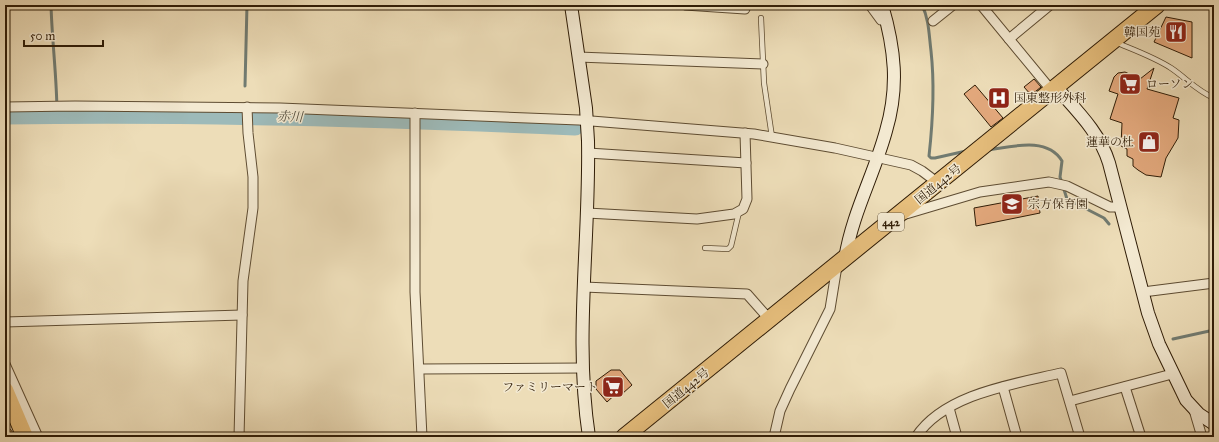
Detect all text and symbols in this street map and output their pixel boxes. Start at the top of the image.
restaurant icon: 韓国苑 [1163,19,1189,45]
scale bar [24,22,103,48]
place label: 韓国苑 [1124,25,1160,39]
text: 50 m [30,29,55,43]
supermarket icon: ローソン [1117,71,1143,97]
place label: ローソン [1146,77,1194,91]
hospital icon: 国東整形外科 [986,85,1012,111]
place label: 国東整形外科 [1014,91,1086,105]
water label: 赤川 [277,109,305,126]
shop icon: 蓮華の杜 [1136,129,1162,155]
place label: 蓮華の杜 [1086,135,1134,149]
street label: 国道442号 [912,161,964,207]
school or university icon: 宗方保育園 [999,191,1025,217]
place label: 宗方保育園 [1028,197,1088,211]
road number: 442 [878,213,904,231]
street label: 国道442号 [660,365,712,411]
supermarket icon: ファミリーマート [600,374,626,400]
place label: ファミリーマート [502,380,598,394]

